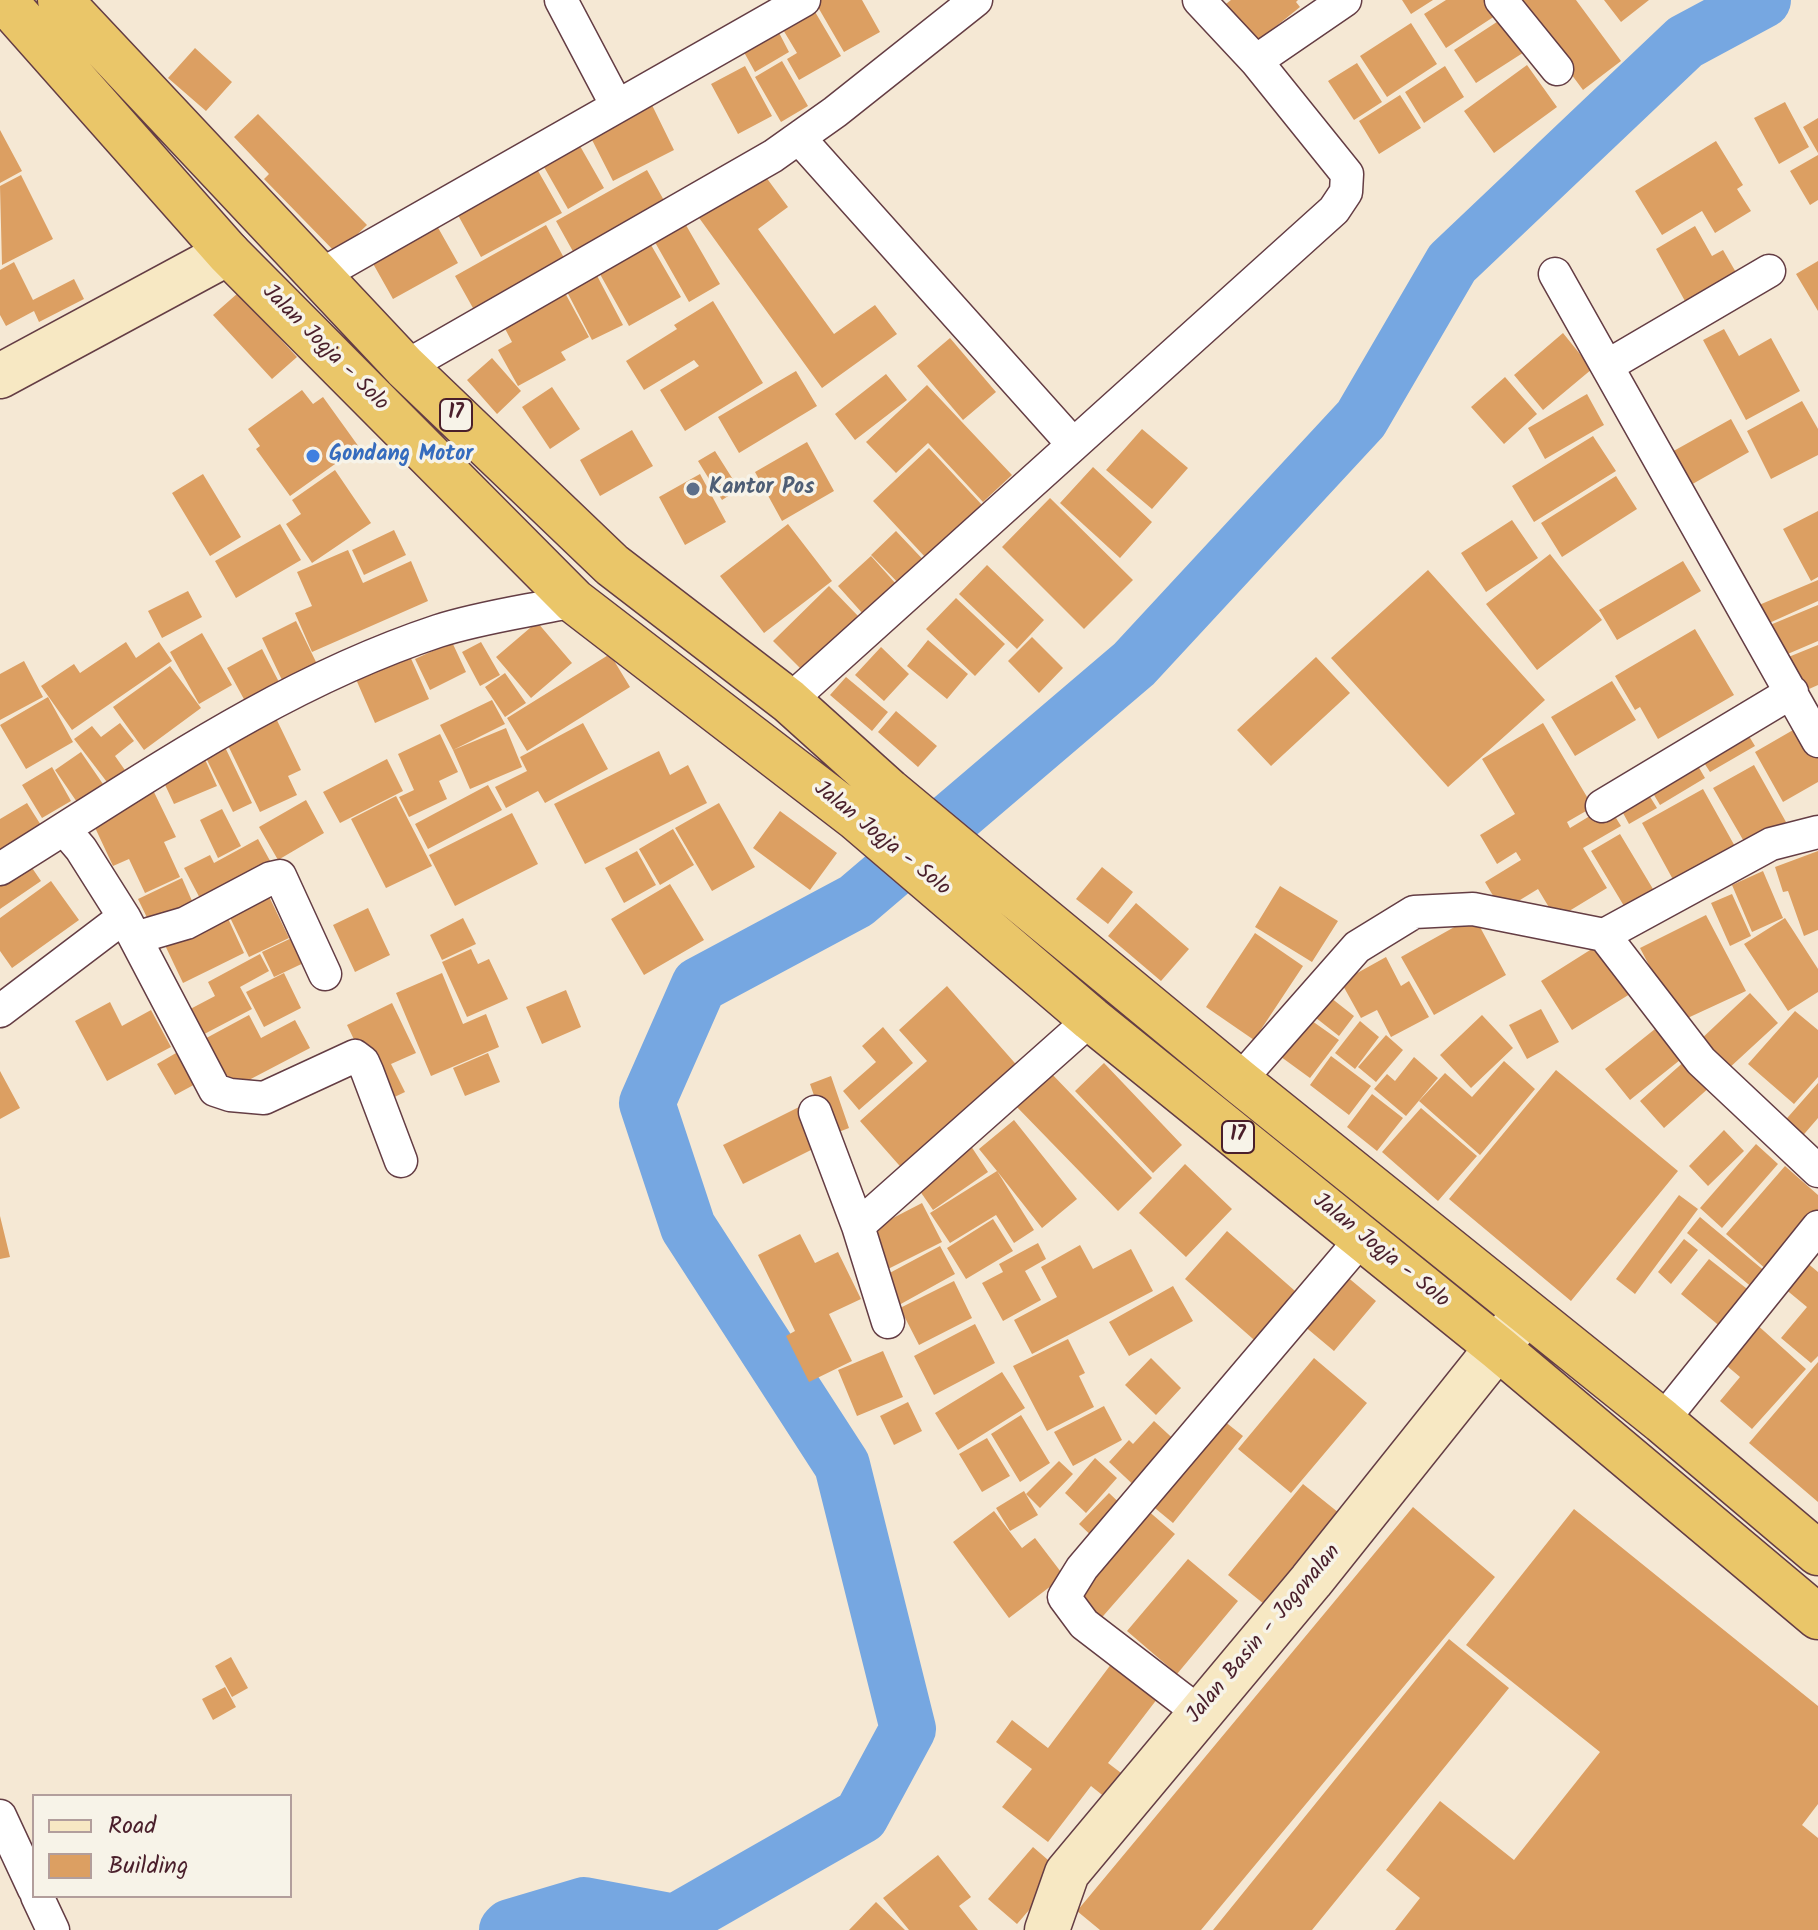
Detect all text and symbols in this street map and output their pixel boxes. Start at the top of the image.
street label: Jalan Jogja - Solo [255,280,393,418]
road number: 17 [440,399,472,431]
place label: Gondang Motor [329,443,473,469]
marker: Gondang Motor [304,447,322,465]
place label: Kantor Pos [709,476,814,502]
marker: Kantor Pos [684,480,702,498]
street label: Jalan Jogja - Solo [807,777,955,903]
road number: 17 [1222,1121,1254,1153]
street label: Jalan Jogja - Solo [1306,1189,1454,1315]
street label: Jalan Basin - Jogonalan [1182,1540,1348,1730]
legend [32,1794,292,1898]
text: Road [108,1807,156,1846]
text: Building [108,1847,188,1886]

